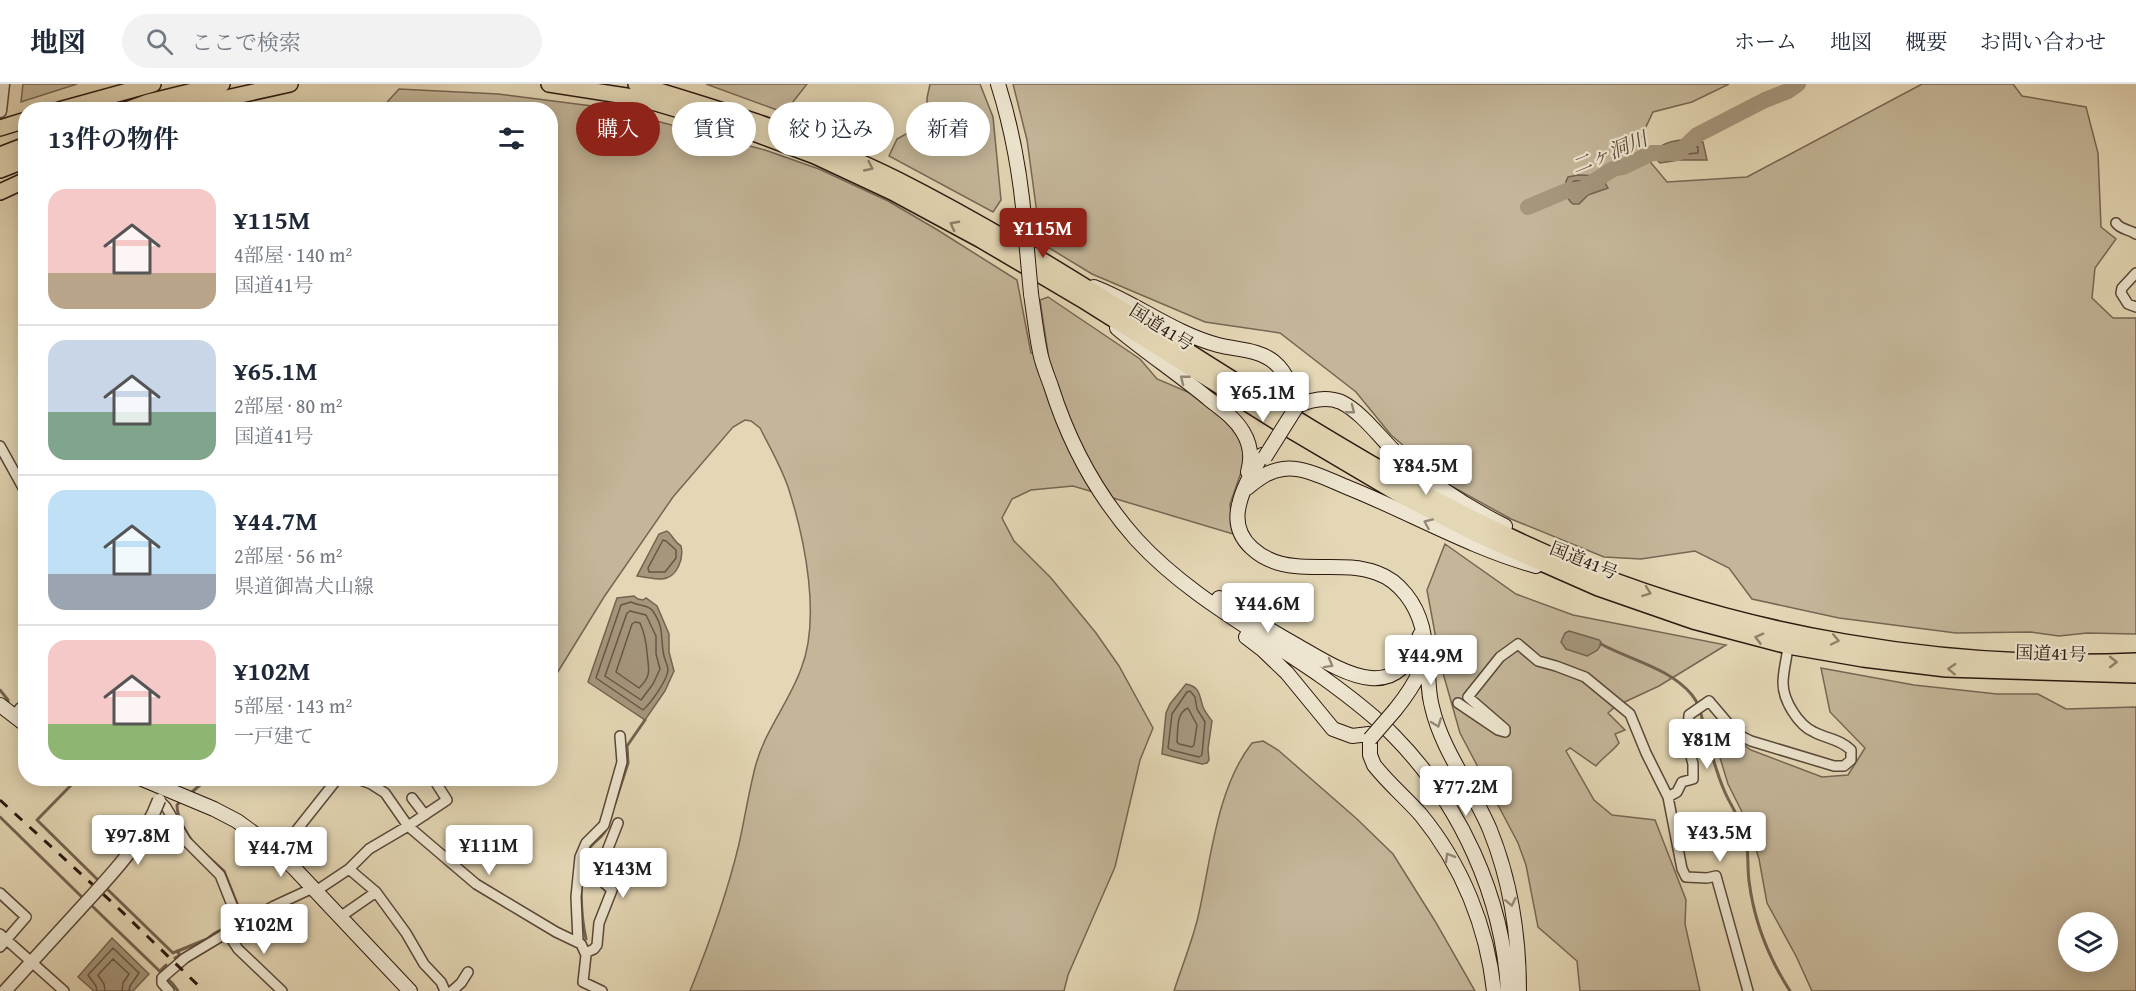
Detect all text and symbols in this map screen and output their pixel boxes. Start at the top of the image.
search box [122,14,542,68]
text: 地図 [30,21,86,62]
icon: search [143,25,176,58]
text: ここで検索 [191,26,301,58]
text: ホーム [1734,26,1797,57]
text: 地図 [1830,26,1872,57]
text: 概要 [1905,26,1947,57]
text: お問い合わせ [1980,26,2106,57]
chip: 購入 [576,102,660,156]
chip: 賃貸 [672,102,756,156]
chip: 絞り込み [768,102,894,156]
chip: 新着 [906,102,990,156]
text: 13件の物件 [48,119,179,158]
icon: filters [495,122,528,155]
water label: 二ヶ洞川 [1566,123,1653,180]
one-way arrow [863,159,874,171]
text: ¥115M [234,200,310,239]
pin: ¥115M [1001,208,1085,259]
icon: home [96,213,168,285]
text: ¥115M [1014,213,1072,242]
one-way arrow [950,221,960,232]
text: 4部屋 · 140 m² [234,240,352,269]
text: 国道41号 [234,270,313,299]
street label: 国道41号 [1125,297,1199,357]
text: ¥65.1M [234,351,318,390]
icon: home [96,364,168,436]
pin: ¥65.1M [1214,372,1312,423]
one-way arrow [1179,375,1190,386]
text: ¥65.1M [1231,377,1295,406]
text: 2部屋 · 80 m² [234,391,343,420]
one-way arrow [1344,402,1355,413]
text: 国道41号 [234,421,313,450]
pin: ¥84.5M [1377,445,1475,496]
text: ¥84.5M [1394,450,1458,479]
text: ¥44.7M [234,501,318,540]
icon: home [96,514,168,586]
one-way arrow [1424,518,1435,530]
street label: 国道41号 [1546,534,1622,586]
text: 2部屋 · 56 m² [234,541,343,570]
text: 県道御嵩犬山線 [234,571,374,600]
pin: ¥44.6M [1219,583,1317,634]
one-way arrow [1641,584,1652,597]
text: ¥44.6M [1236,588,1300,617]
one-way arrow [1754,633,1764,646]
one-way arrow [1830,633,1840,646]
pin: ¥44.9M [1382,635,1480,686]
street label: 国道41号 [2015,638,2087,668]
text: ¥44.9M [1399,640,1463,669]
text: ¥102M [234,651,310,690]
one-way arrow [2108,656,2117,668]
one-way arrow [1323,657,1334,668]
one-way arrow [1947,662,1956,675]
icon: home [96,664,168,736]
text: 5部屋 · 143 m² [234,691,352,720]
one-way arrow [1430,717,1442,728]
pin: ¥81M [1671,719,1743,770]
text: 一戸建て [234,721,314,750]
text: ¥81M [1683,724,1731,753]
pin: ¥77.2M [1417,766,1515,817]
text: ¥77.2M [1434,771,1498,800]
pin: ¥43.5M [1671,812,1769,863]
pin: ¥97.8M [89,815,187,866]
text: ¥43.5M [1688,817,1752,846]
text: ¥97.8M [106,820,170,849]
pin: ¥111M [447,825,531,876]
pin: ¥44.7M [232,827,330,878]
text: ¥111M [460,830,518,859]
text: ¥44.7M [249,832,313,861]
pin: ¥143M [581,848,665,899]
text: ¥143M [594,853,652,882]
one-way arrow [1445,853,1457,863]
one-way arrow [1504,897,1517,907]
pin: ¥102M [222,904,306,955]
text: ¥102M [235,909,293,938]
map controls [2058,912,2118,972]
button: layers [2058,912,2118,972]

